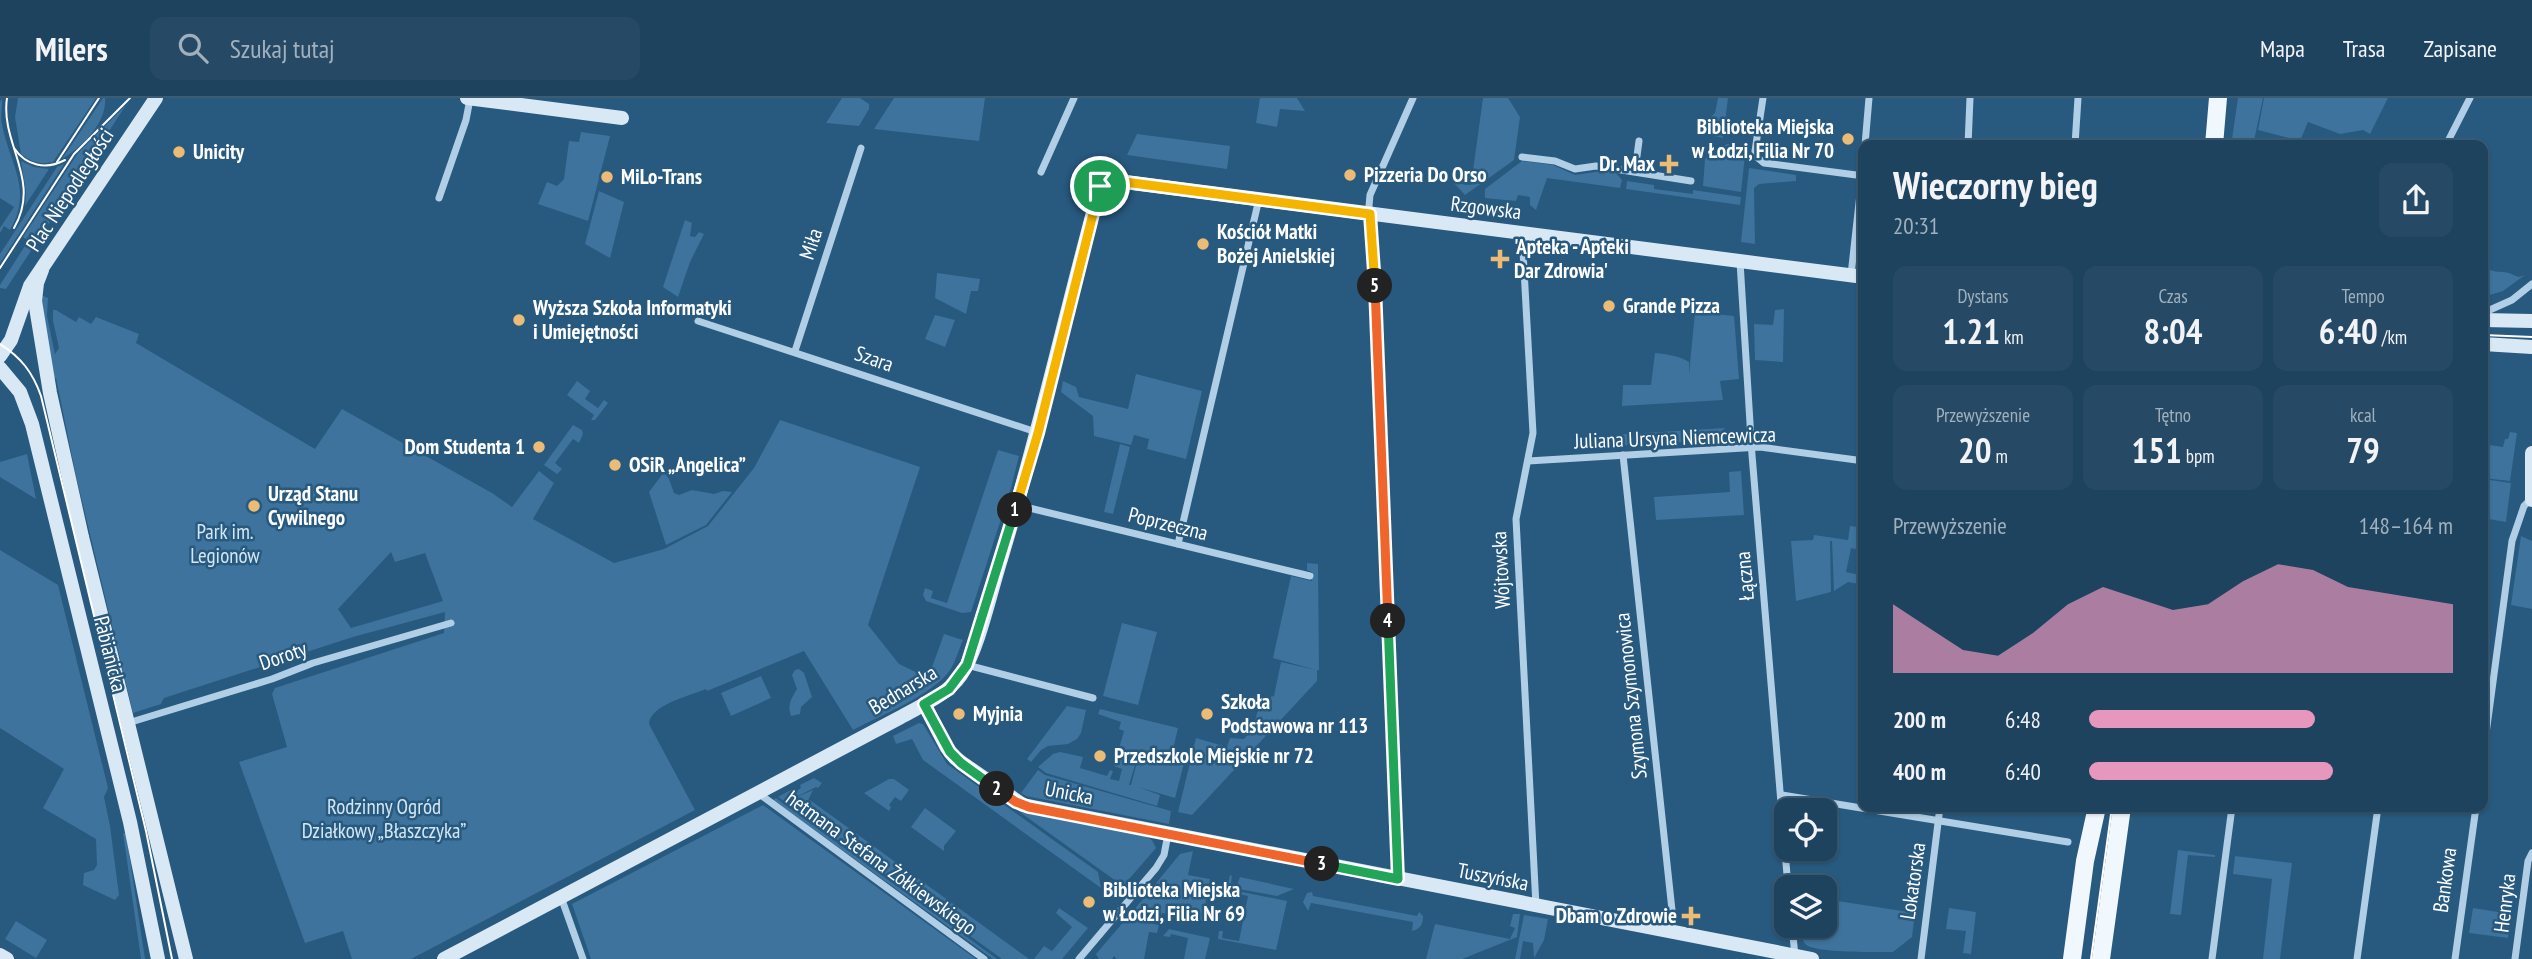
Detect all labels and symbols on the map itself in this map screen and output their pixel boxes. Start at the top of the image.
place label: Biblioteka Miejska w Łodzi, Filia Nr 70 [1691,113,1834,164]
street label: Plac Niepodległości [20,123,119,257]
marker: Biblioteka Miejska w Łodzi, Filia Nr 70 [1840,131,1856,147]
place label: Unicity [193,138,245,165]
marker: Unicity [171,144,187,160]
place label: Dr. Max [1599,150,1656,177]
pin [1070,156,1130,216]
marker: Dr. Max [1661,156,1677,172]
place label: Pizzeria Do Orso [1364,161,1487,188]
place label: MiLo-Trans [621,163,702,190]
marker: Pizzeria Do Orso [1342,167,1358,183]
marker: MiLo-Trans [599,169,615,185]
street label: Rzgowska [1449,190,1523,225]
place label: Kościół Matki Bożej Anielskiej [1217,218,1335,269]
street label: Miła [793,225,828,263]
place label: 'Apteka - Apteki Dar Zdrowia' [1514,233,1629,284]
marker: Kościół Matki Bożej Anielskiej [1195,236,1211,252]
marker: 'Apteka - Apteki Dar Zdrowia' [1492,251,1508,267]
pin: 5 [1358,268,1392,304]
place label: Grande Pizza [1623,292,1720,319]
place label: Wyższa Szkoła Informatyki i Umiejętności [532,294,732,345]
marker: Grande Pizza [1601,298,1617,314]
marker: Wyższa Szkoła Informatyki i Umiejętności [511,312,527,328]
street label: Szara [851,339,897,378]
street label: Juliana Ursyna Niemcewicza [1573,420,1776,455]
place label: Dom Studenta 1 [405,433,525,460]
marker: Dom Studenta 1 [531,439,547,455]
place label: OSiR „Angelica” [629,451,746,478]
marker: OSiR „Angelica” [607,457,623,473]
place label: Urząd Stanu Cywilnego [268,480,358,531]
pin: 1 [998,492,1032,528]
marker: Urząd Stanu Cywilnego [246,498,262,514]
street label: Poprzeczna [1126,501,1211,546]
park label: Park im. Legionów [190,518,260,569]
street label: Wójtowska [1485,531,1516,609]
street label: Łączna [1729,550,1760,602]
pin: 4 [1370,603,1406,638]
street label: Szymona Szymonowica [1608,612,1653,781]
street label: Pabianicka [88,613,133,695]
street label: Doroty [256,635,310,676]
street label: Bednarska [864,659,942,720]
place label: Szkoła Podstawowa nr 113 [1221,688,1368,739]
place label: Myjnia [973,700,1023,727]
marker: Myjnia [951,706,967,722]
marker: Szkoła Podstawowa nr 113 [1199,706,1215,722]
place label: Przedszkole Miejskie nr 72 [1114,742,1314,769]
marker: Przedszkole Miejskie nr 72 [1092,748,1108,764]
pin: 2 [979,772,1014,806]
street label: Unicka [1043,775,1096,810]
street label: hetmana Stefana Żółkiewskiego [781,784,982,941]
park label: Rodzinny Ogród Działkowy „Błaszczyka” [302,793,466,844]
street label: Lokatorska [1894,841,1931,921]
pin: 3 [1304,846,1340,882]
street label: Bankowa [2427,846,2462,914]
street label: Tuszyńska [1455,856,1531,897]
street label: Henryka [2487,872,2522,934]
place label: Biblioteka Miejska w Łodzi, Filia Nr 69 [1102,876,1245,927]
marker: Biblioteka Miejska w Łodzi, Filia Nr 69 [1081,894,1097,910]
place label: Dbam o Zdrowie [1556,902,1677,929]
marker: Dbam o Zdrowie [1683,908,1699,924]

